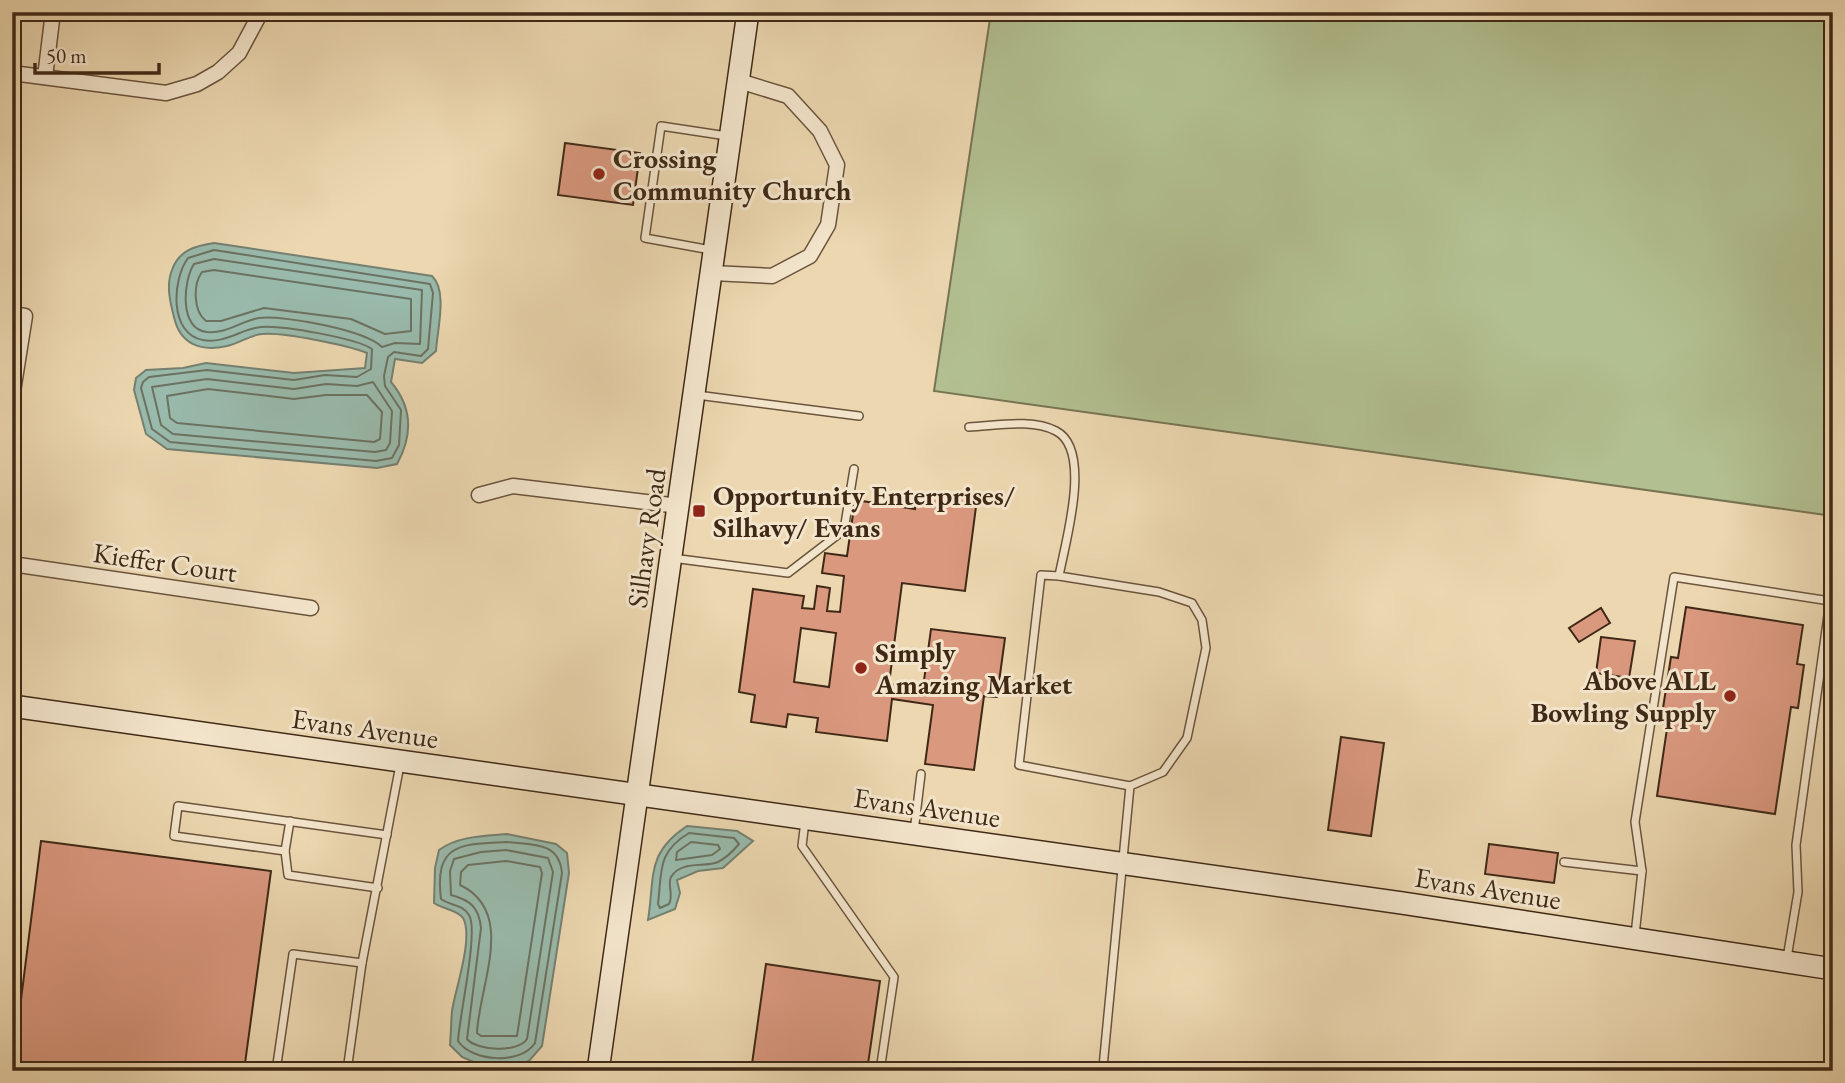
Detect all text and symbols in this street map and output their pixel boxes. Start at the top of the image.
scale bar [35,32,159,76]
text: 50 m [46,42,87,69]
place label: Crossing Community Church [613,140,852,208]
marker: Crossing Community Church [591,166,607,182]
street label: Silhavy Road [618,465,674,610]
place label: Opportunity Enterprises/ Silhavy/ Evans [713,477,1016,545]
marker: Opportunity Enterprises/ Silhavy/ Evans [691,503,707,519]
street label: Kieffer Court [91,534,239,590]
place label: Simply Amazing Market [874,634,1073,702]
marker: Simply Amazing Market [853,660,869,676]
place label: Above ALL Bowling Supply [1531,662,1717,730]
marker: Above ALL Bowling Supply [1722,688,1738,704]
street label: Evans Avenue [289,700,441,756]
street label: Evans Avenue [851,779,1003,835]
street label: Evans Avenue [1412,859,1564,917]

